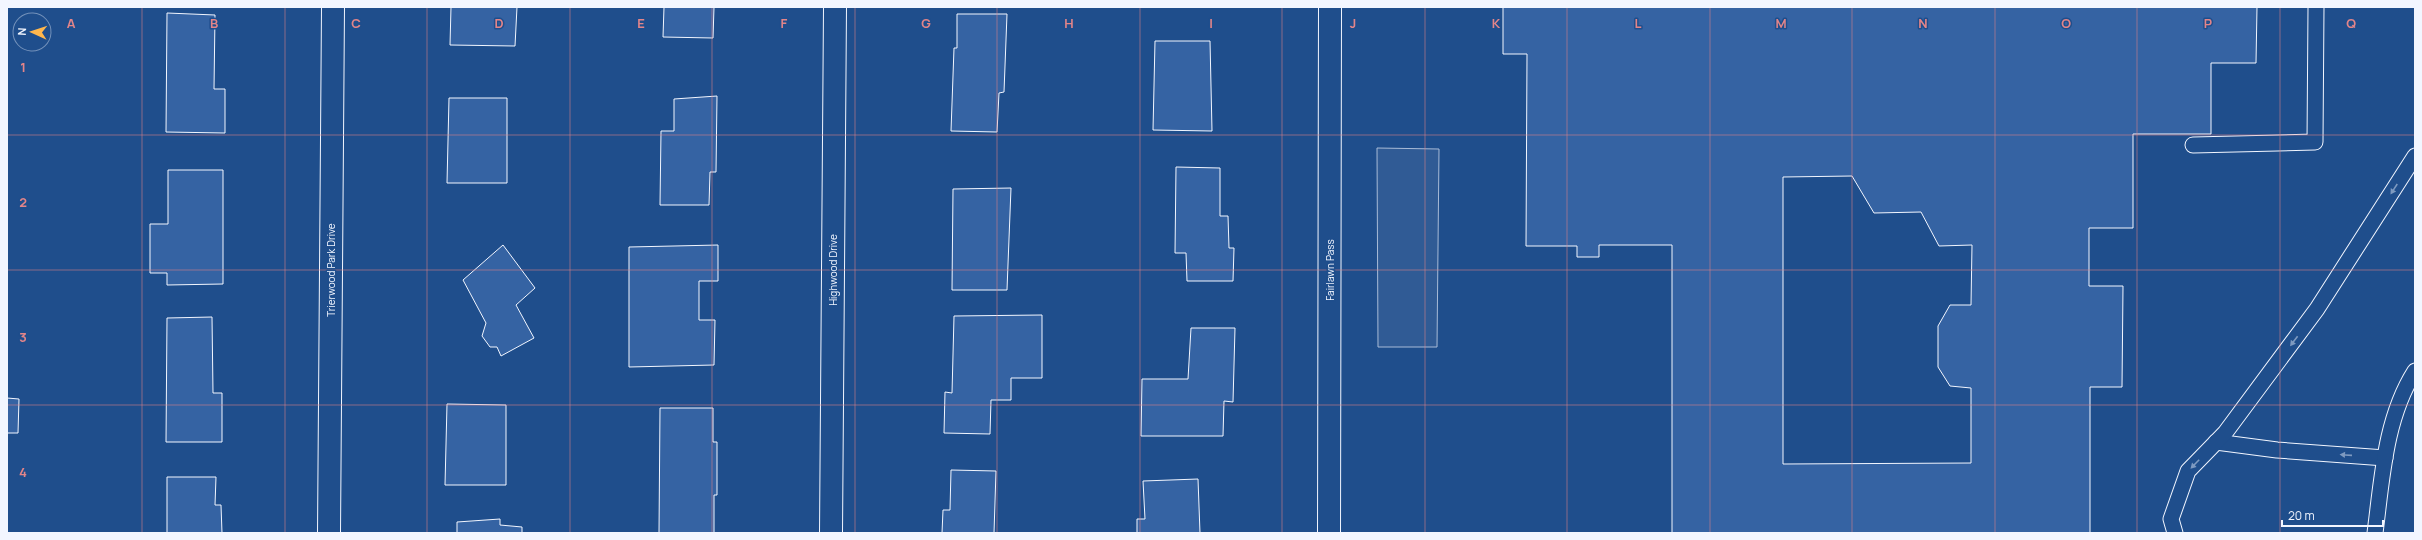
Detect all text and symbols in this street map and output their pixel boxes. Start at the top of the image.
north arrow [12,12,52,52]
text: A [67,14,76,32]
text: B [210,14,218,32]
text: C [351,14,361,32]
text: D [494,14,504,32]
text: E [637,14,645,32]
text: F [781,14,788,32]
text: G [921,14,931,32]
text: H [1064,14,1074,32]
text: I [1209,14,1213,32]
text: J [1350,14,1356,32]
text: K [1492,14,1501,32]
text: L [1635,14,1642,32]
text: M [1775,14,1787,32]
text: N [1918,14,1928,32]
text: O [2061,14,2071,32]
text: P [2204,14,2212,32]
text: Q [2346,14,2356,32]
text: N [14,27,29,36]
text: 1 [20,58,26,76]
one-way arrow [2390,184,2398,194]
text: 2 [19,193,27,211]
street label: Trierwood Park Drive [324,223,338,317]
street label: Highwood Drive [826,234,840,306]
street label: Fairlawn Pass [1323,239,1337,301]
text: 3 [19,328,27,346]
one-way arrow [2290,335,2298,346]
one-way arrow [2340,452,2352,459]
one-way arrow [2191,459,2200,468]
text: 4 [19,463,27,481]
scale bar [2282,502,2383,528]
text: 20 m [2288,507,2315,524]

